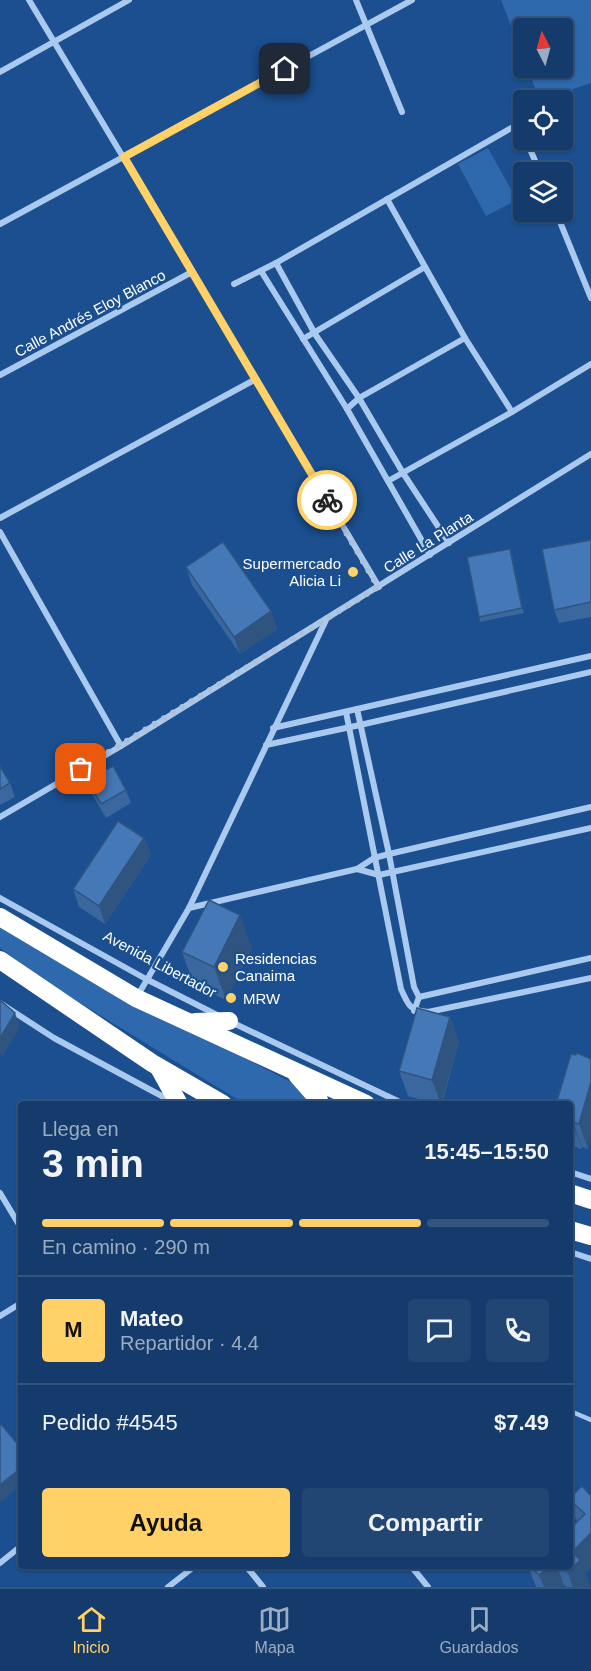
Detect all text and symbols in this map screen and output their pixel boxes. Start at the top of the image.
north arrow [513,18,573,78]
map controls [513,18,573,222]
pin [259,43,310,94]
icon: home [268,52,301,85]
button: locate [513,90,573,150]
button: layers [513,162,573,222]
street label: Calle Andrés Eloy Blanco [12,266,168,360]
courier [297,470,357,530]
icon: bike [311,484,344,517]
street label: Calle La Planta [380,507,476,576]
place label: Supermercado Alicia Li [243,555,341,589]
marker: Supermercado Alicia Li [346,565,360,579]
pin [55,743,106,794]
icon: bag [64,752,97,785]
street label: Avenida Libertador [101,927,219,1001]
place label: Residencias Canaima [235,950,317,984]
marker: Residencias Canaima [216,960,230,974]
place label: MRW [243,990,281,1007]
marker: MRW [224,991,238,1005]
text: Llega en [42,1118,119,1140]
text: 15:45–15:50 [424,1139,549,1164]
text: 3 min [42,1142,144,1185]
text: En camino · 290 m [42,1236,210,1258]
button: chat [408,1299,471,1362]
button: phone [486,1299,549,1362]
text: Mateo [120,1306,184,1331]
text: M [64,1317,83,1342]
text: Repartidor · 4.4 [120,1332,259,1354]
text: Pedido #4545 [42,1410,178,1435]
text: $7.49 [494,1410,549,1435]
button: Ayuda [42,1488,290,1557]
button: Compartir [302,1488,549,1557]
tab: Inicio [72,1603,110,1657]
tab: Mapa [255,1603,295,1657]
tab: Guardados [439,1603,519,1657]

